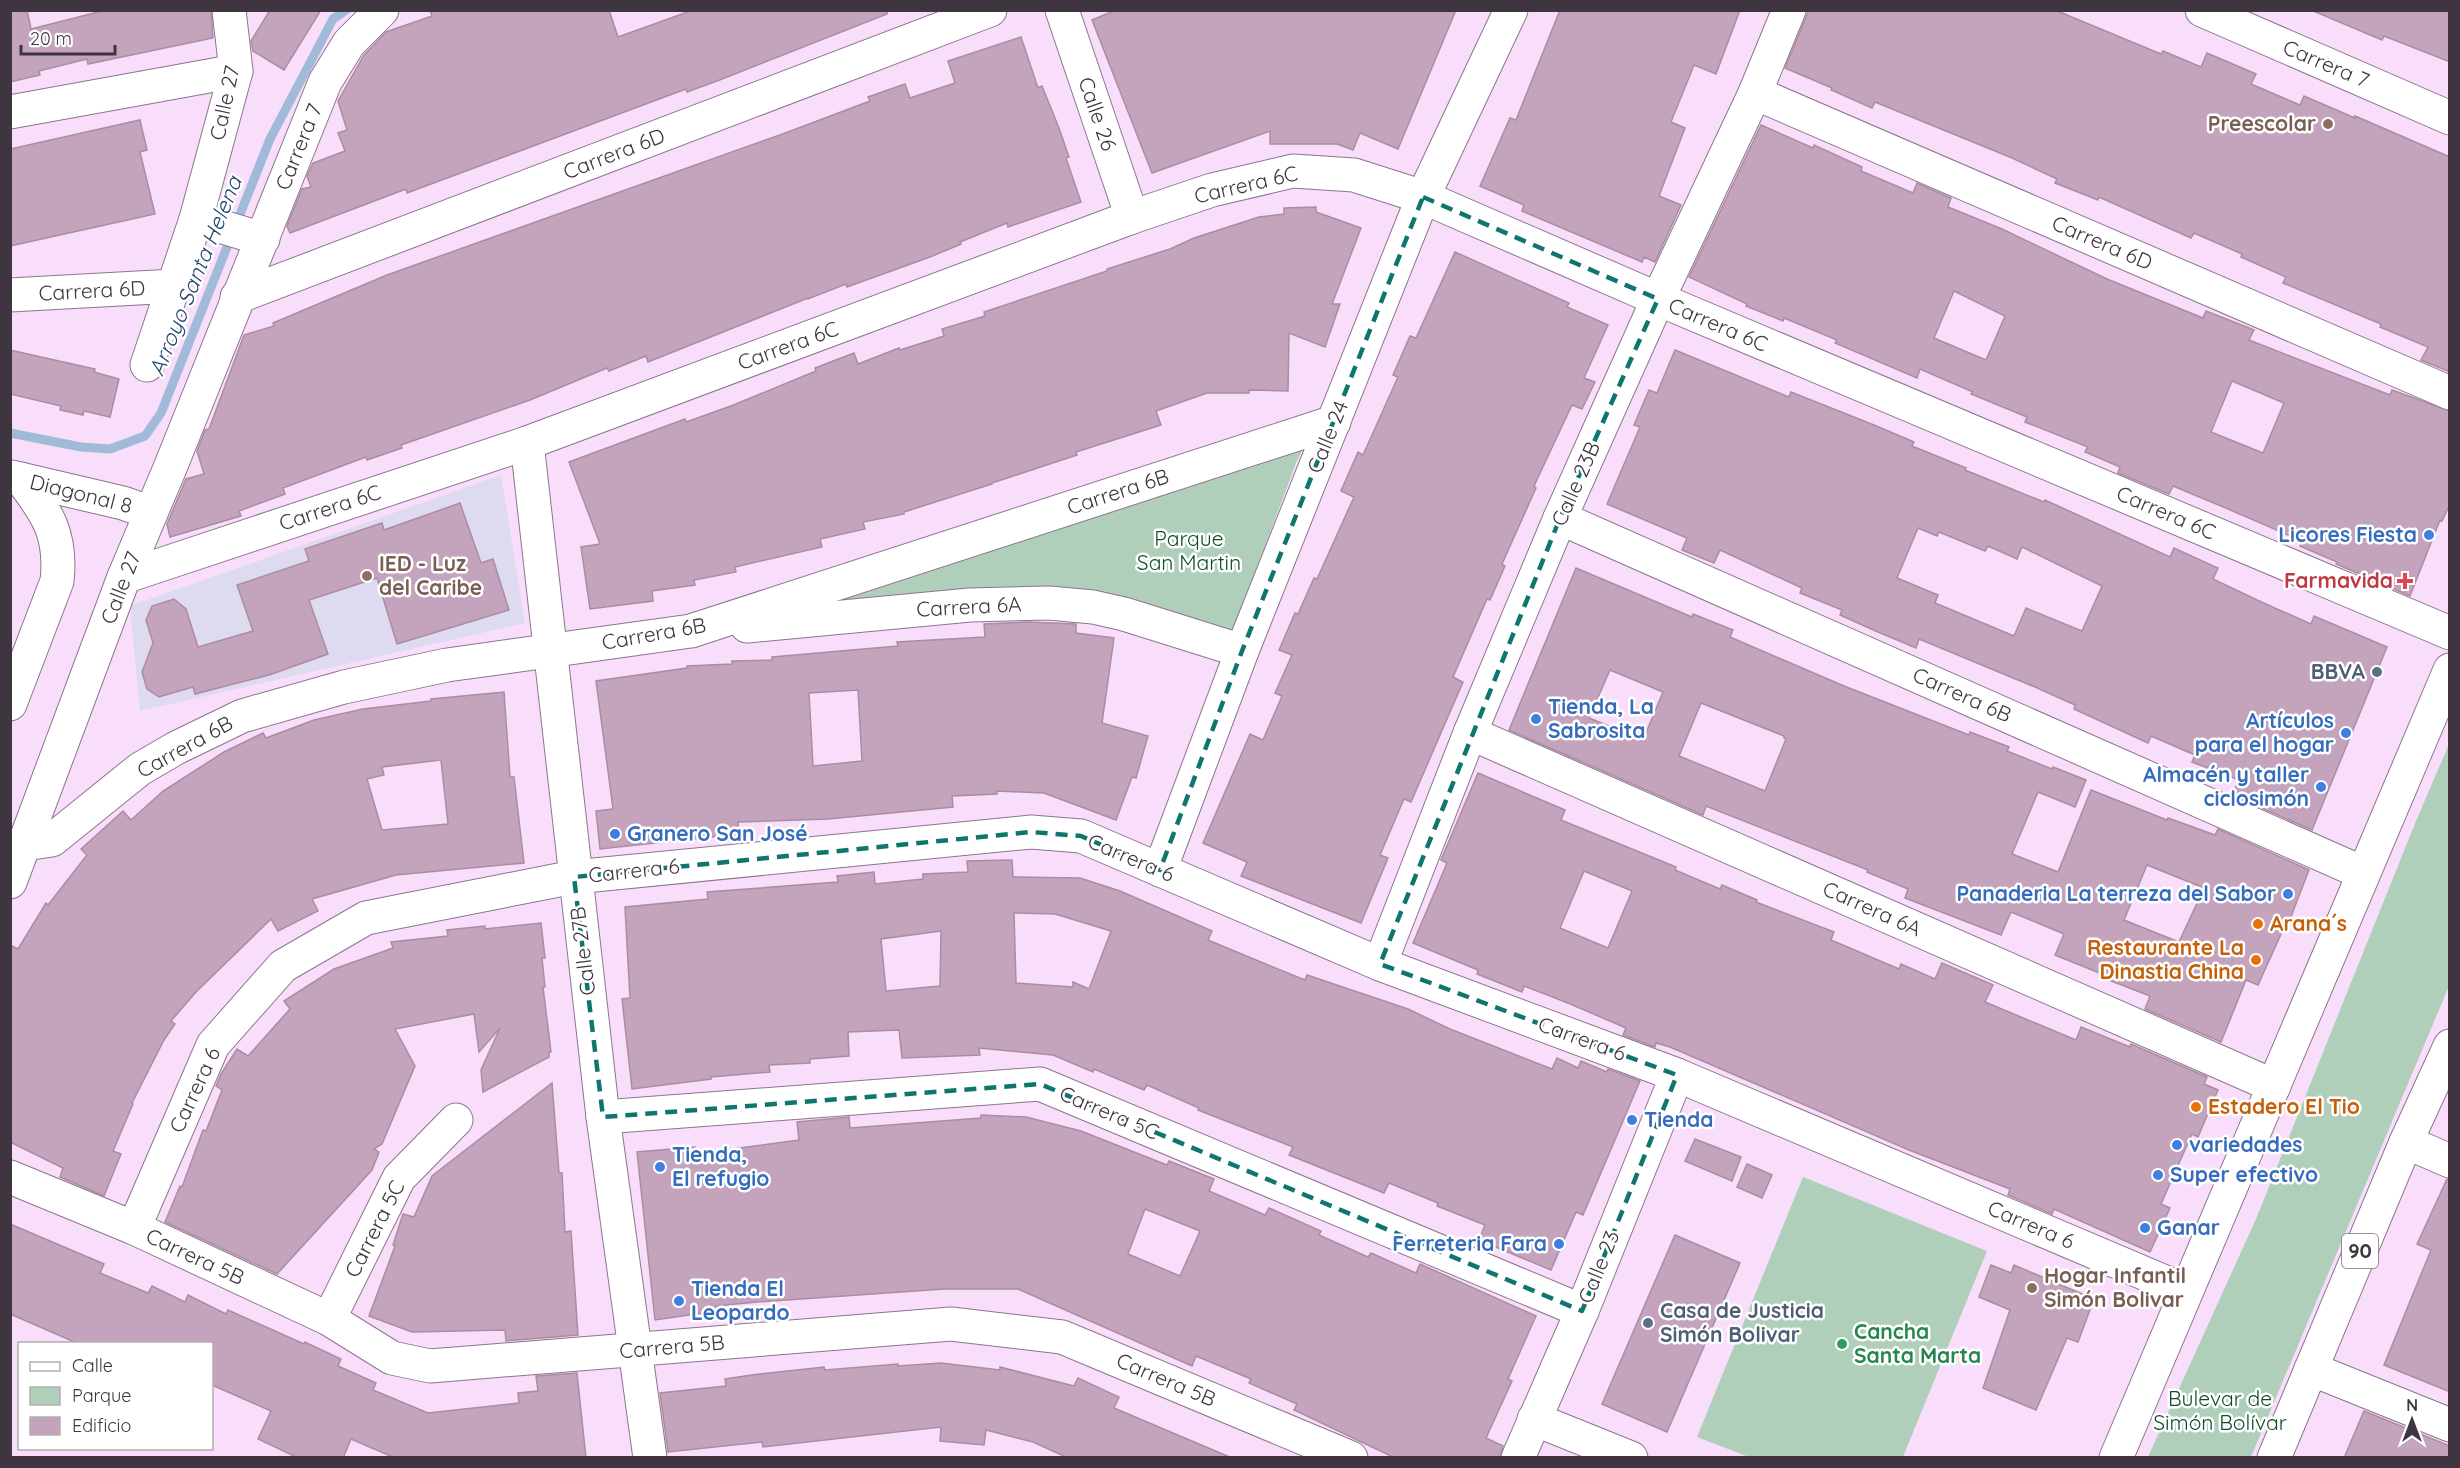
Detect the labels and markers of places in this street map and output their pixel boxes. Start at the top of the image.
place label: Preescolar [2208,110,2316,136]
marker: Preescolar [2321,117,2335,131]
place label: Licores Fiesta [2278,521,2417,547]
marker: Licores Fiesta [2422,528,2436,542]
place label: IED - Luz del Caribe [379,550,482,600]
place label: Farmavida [2284,567,2393,593]
marker: IED - Luz del Caribe [360,569,374,583]
marker: Farmavida [2398,574,2412,588]
place label: BBVA [2311,658,2366,684]
marker: BBVA [2370,665,2384,679]
place label: Tienda, La Sabrosita [1548,693,1654,743]
place label: Artículos para el hogar [2195,707,2334,757]
marker: Tienda, La Sabrosita [1529,712,1543,726]
marker: Artículos para el hogar [2339,726,2353,740]
place label: Almacén y taller ciclosimón [2143,761,2309,811]
marker: Almacén y taller ciclosimón [2314,780,2328,794]
place label: Granero San José [627,820,808,846]
marker: Granero San José [608,827,622,841]
place label: Panaderia La terreza del Sabor [1956,880,2276,906]
marker: Panaderia La terreza del Sabor [2281,887,2295,901]
place label: Arana´s [2270,910,2347,936]
marker: Arana´s [2251,917,2265,931]
place label: Restaurante La Dinastia China [2087,934,2244,984]
marker: Restaurante La Dinastia China [2249,953,2263,967]
place label: Estadero El Tio [2208,1093,2360,1119]
marker: Estadero El Tio [2189,1100,2203,1114]
place label: Tienda [1644,1106,1713,1132]
marker: Tienda [1625,1113,1639,1127]
place label: variedades [2189,1131,2302,1157]
marker: variedades [2170,1138,2184,1152]
place label: Tienda, El refugio [672,1141,769,1191]
marker: Tienda, El refugio [653,1160,667,1174]
place label: Super efectivo [2170,1161,2318,1187]
marker: Super efectivo [2151,1168,2165,1182]
place label: Ganar [2157,1214,2220,1240]
marker: Ganar [2138,1221,2152,1235]
place label: Ferreteria Fara [1392,1230,1547,1256]
marker: Ferreteria Fara [1552,1237,1566,1251]
place label: Hogar Infantil Simón Bolivar [2044,1262,2186,1312]
place label: Tienda El Leopardo [691,1275,790,1325]
marker: Hogar Infantil Simón Bolivar [2025,1281,2039,1295]
marker: Tienda El Leopardo [672,1294,686,1308]
place label: Casa de Justicia Simón Bolivar [1660,1297,1824,1347]
marker: Casa de Justicia Simón Bolivar [1641,1316,1655,1330]
place label: Cancha Santa Marta [1854,1318,1981,1368]
marker: Cancha Santa Marta [1835,1337,1849,1351]

